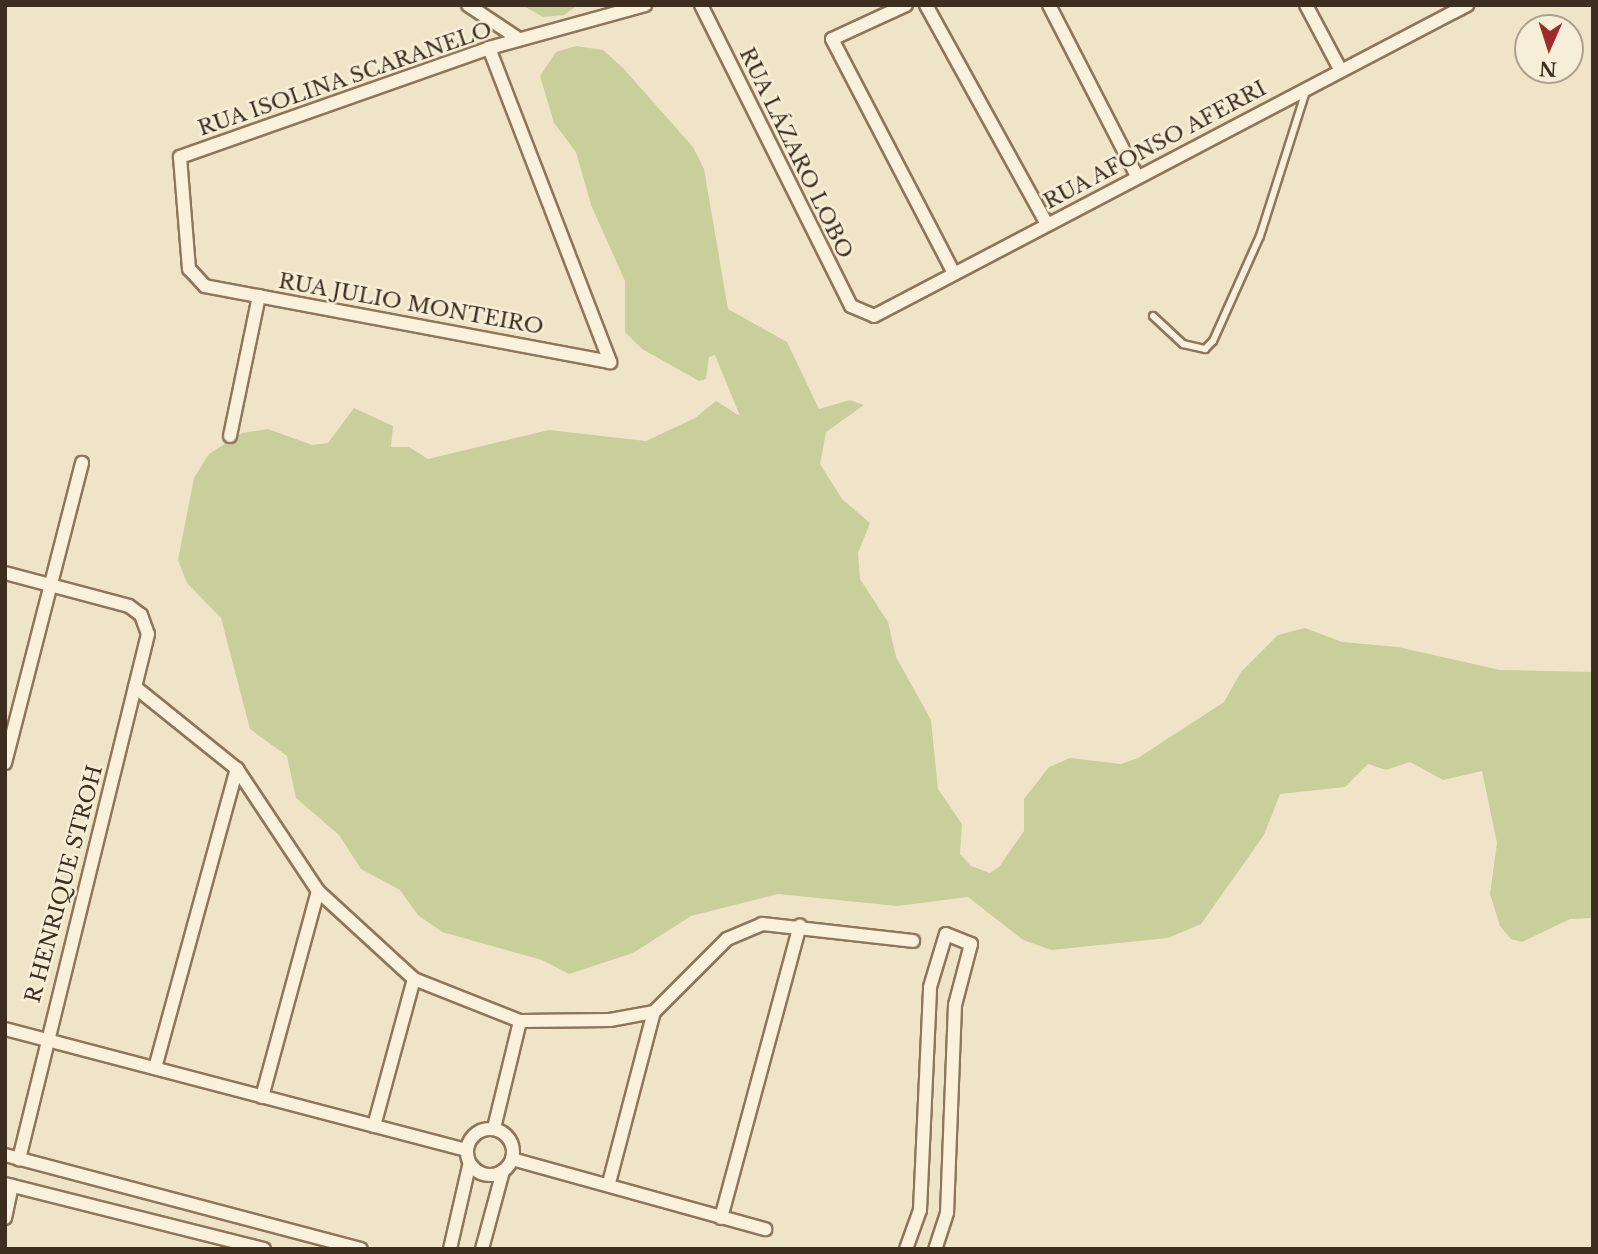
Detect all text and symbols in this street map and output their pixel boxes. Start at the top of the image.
north arrow [1514,14,1584,84]
street label: RUA ISOLINA SCARANELO [194,16,496,142]
street label: RUA LÁZARO LOBO [734,43,858,263]
text: N [1538,57,1558,80]
street label: RUA AFONSO AFERRI [1038,75,1272,215]
street label: RUA JULIO MONTEIRO [276,268,546,340]
street label: R HENRIQUE STROH [20,762,108,1006]

